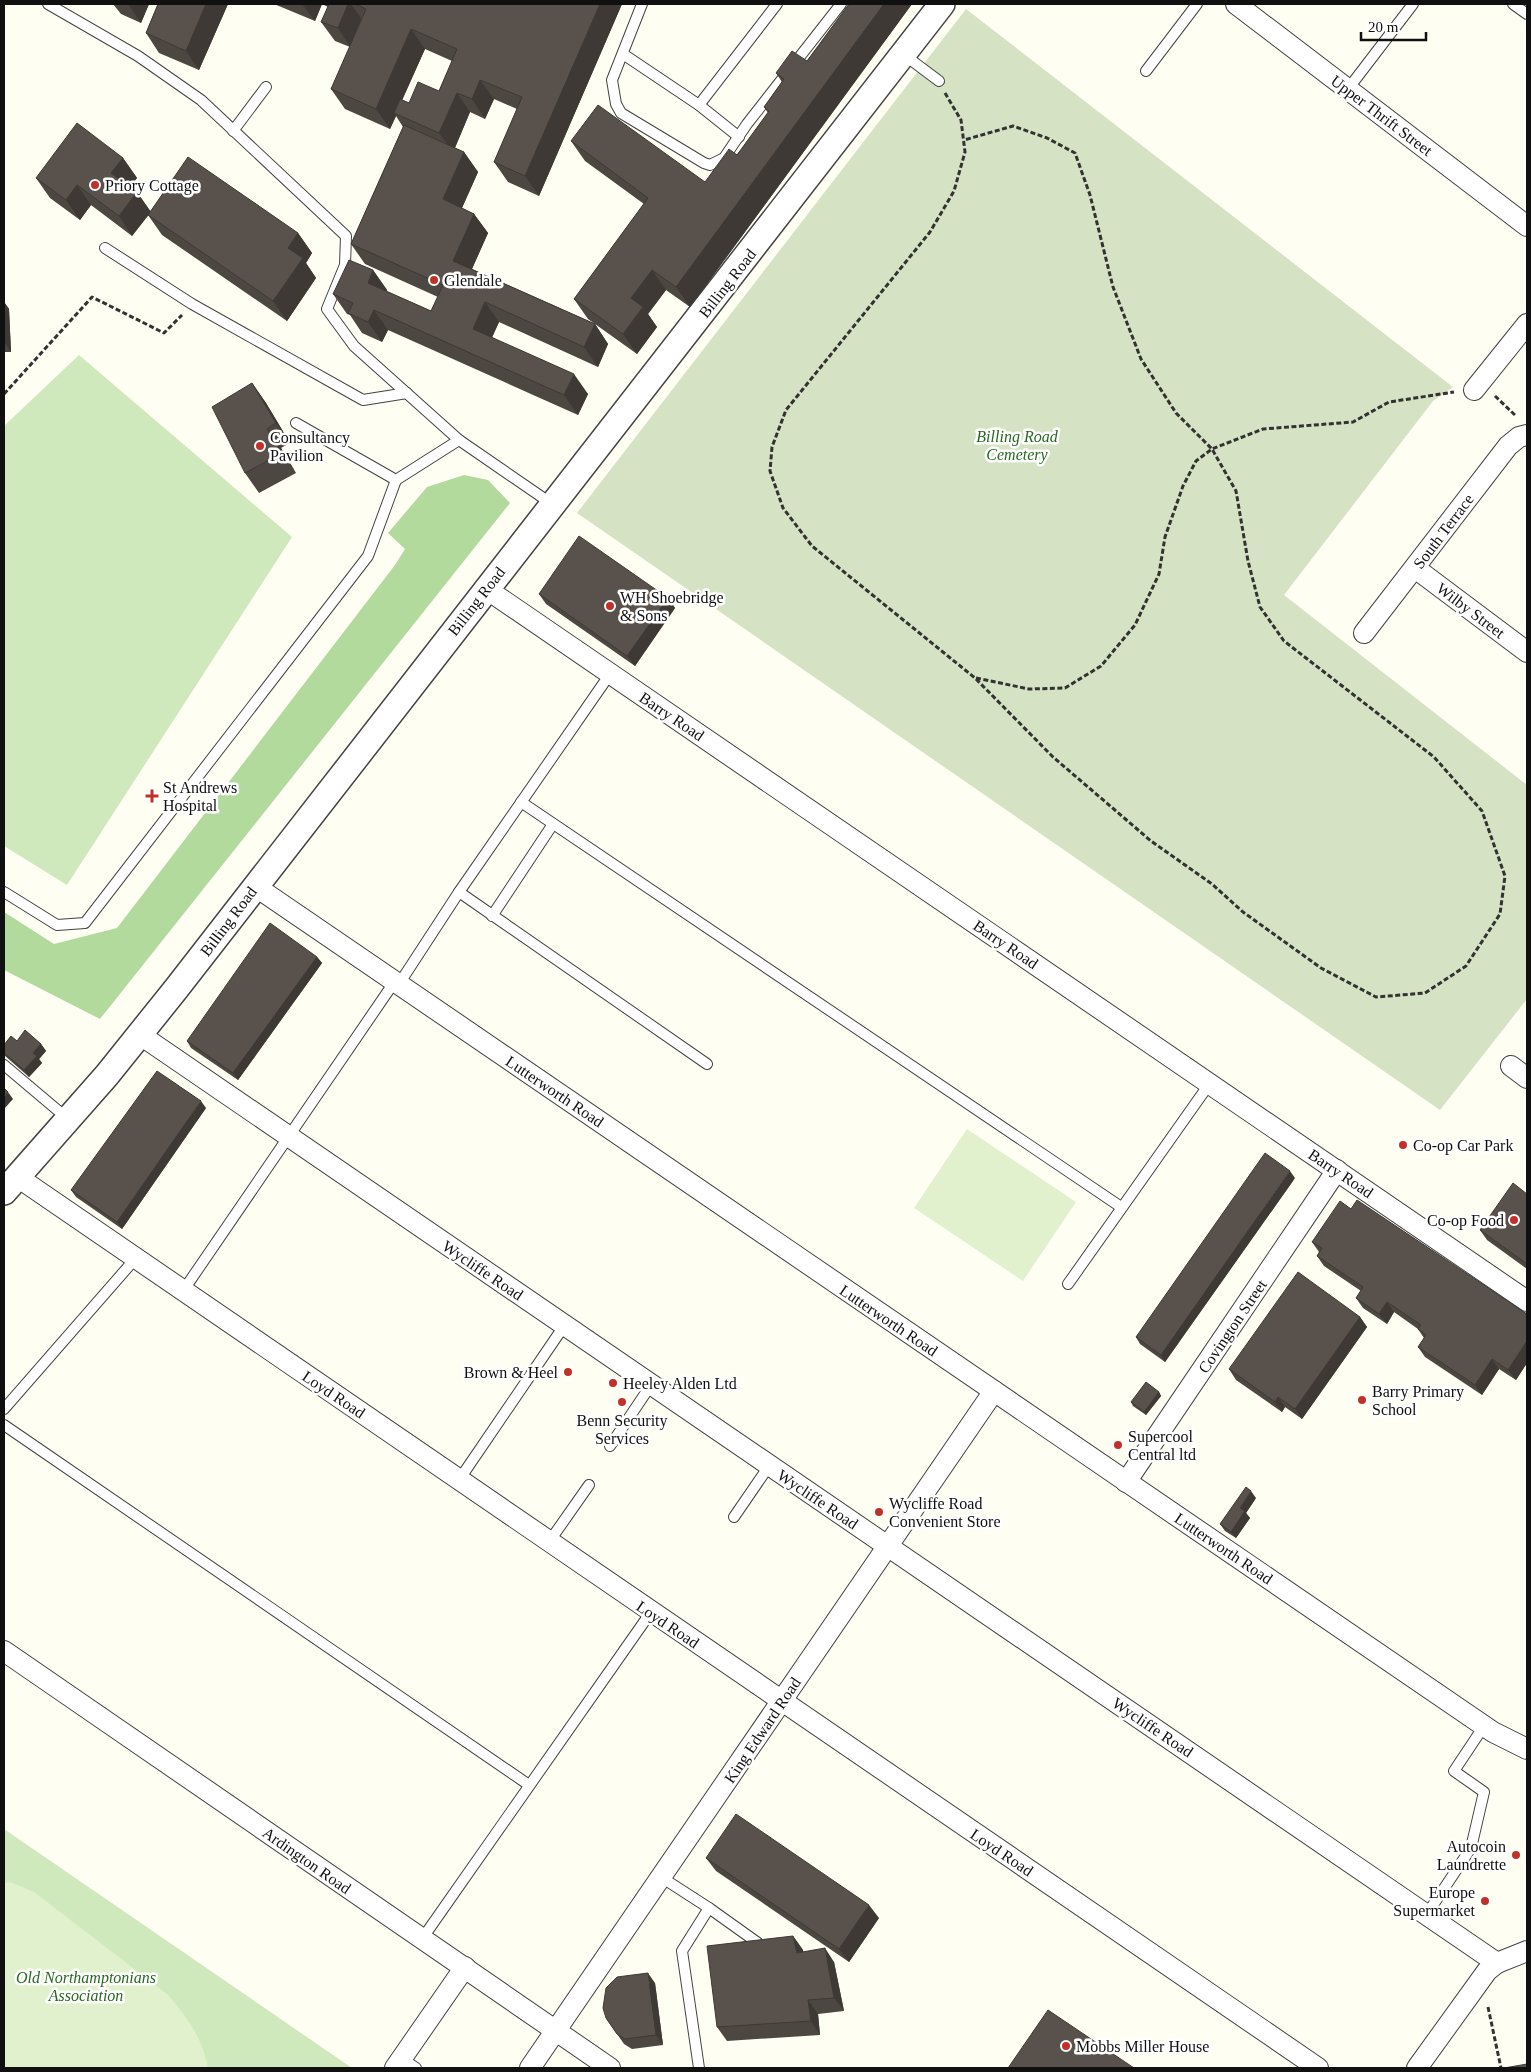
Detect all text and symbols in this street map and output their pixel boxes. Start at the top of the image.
scale bar [1361,10,1426,42]
text: 20 m [1368,19,1399,35]
street label: Upper Thrift Street [1327,72,1436,160]
place label: Priory Cottage [105,177,199,195]
marker: Priory Cottage [89,179,101,191]
street label: Billing Road [695,246,760,322]
place label: Glendale [444,272,502,289]
marker: Glendale [428,274,440,286]
park label: Billing Road Cemetery [976,428,1059,464]
place label: Consultancy Pavilion [270,429,350,464]
marker: Consultancy Pavilion [254,440,266,452]
street label: South Terrace [1410,491,1477,572]
street label: Billing Road [444,564,509,640]
street label: Wilby Street [1433,579,1508,643]
place label: WH Shoebridge & Sons [620,589,724,624]
marker: WH Shoebridge & Sons [604,600,616,612]
street label: Barry Road [636,689,707,745]
place label: St Andrews Hospital [163,779,237,815]
marker: St Andrews Hospital [145,789,159,803]
street label: Billing Road [197,883,261,960]
street label: Barry Road [970,917,1041,973]
street label: Lutterworth Road [503,1052,607,1130]
place label: Co-op Car Park [1413,1137,1513,1155]
marker: Co-op Car Park [1397,1139,1409,1151]
street label: Barry Road [1305,1146,1376,1202]
place label: Co-op Food [1427,1212,1504,1230]
marker: Co-op Food [1508,1214,1520,1226]
street label: Wycliffe Road [439,1237,526,1304]
street label: Covington Street [1195,1276,1271,1377]
street label: Lutterworth Road [837,1281,941,1359]
place label: Brown & Heel [464,1364,559,1381]
marker: Brown & Heel [562,1366,574,1378]
street label: Loyd Road [299,1367,368,1422]
place label: Heeley Alden Ltd [623,1375,737,1393]
marker: Heeley Alden Ltd [607,1377,619,1389]
place label: Barry Primary School [1372,1383,1464,1418]
marker: Barry Primary School [1356,1394,1368,1406]
marker: Benn Security Services [616,1396,628,1408]
place label: Benn Security Services [576,1412,668,1447]
place label: Supercool Central ltd [1128,1428,1196,1463]
marker: Supercool Central ltd [1112,1439,1124,1451]
street label: Wycliffe Road [774,1466,861,1533]
place label: Wycliffe Road Convenient Store [889,1495,1001,1530]
marker: Wycliffe Road Convenient Store [873,1506,885,1518]
street label: Lutterworth Road [1172,1509,1276,1587]
street label: Loyd Road [633,1597,702,1652]
street label: King Edward Road [721,1674,805,1787]
street label: Wycliffe Road [1109,1694,1196,1761]
street label: Ardington Road [259,1824,354,1898]
street label: Loyd Road [967,1825,1036,1880]
place label: Autocoin Laundrette [1437,1838,1506,1873]
marker: Autocoin Laundrette [1510,1849,1522,1861]
place label: Europe Supermarket [1393,1884,1476,1920]
marker: Europe Supermarket [1479,1895,1491,1907]
park label: Old Northamptonians Association [16,1969,156,2004]
place label: Mobbs Miller House [1076,2038,1209,2055]
marker: Mobbs Miller House [1060,2040,1072,2052]

